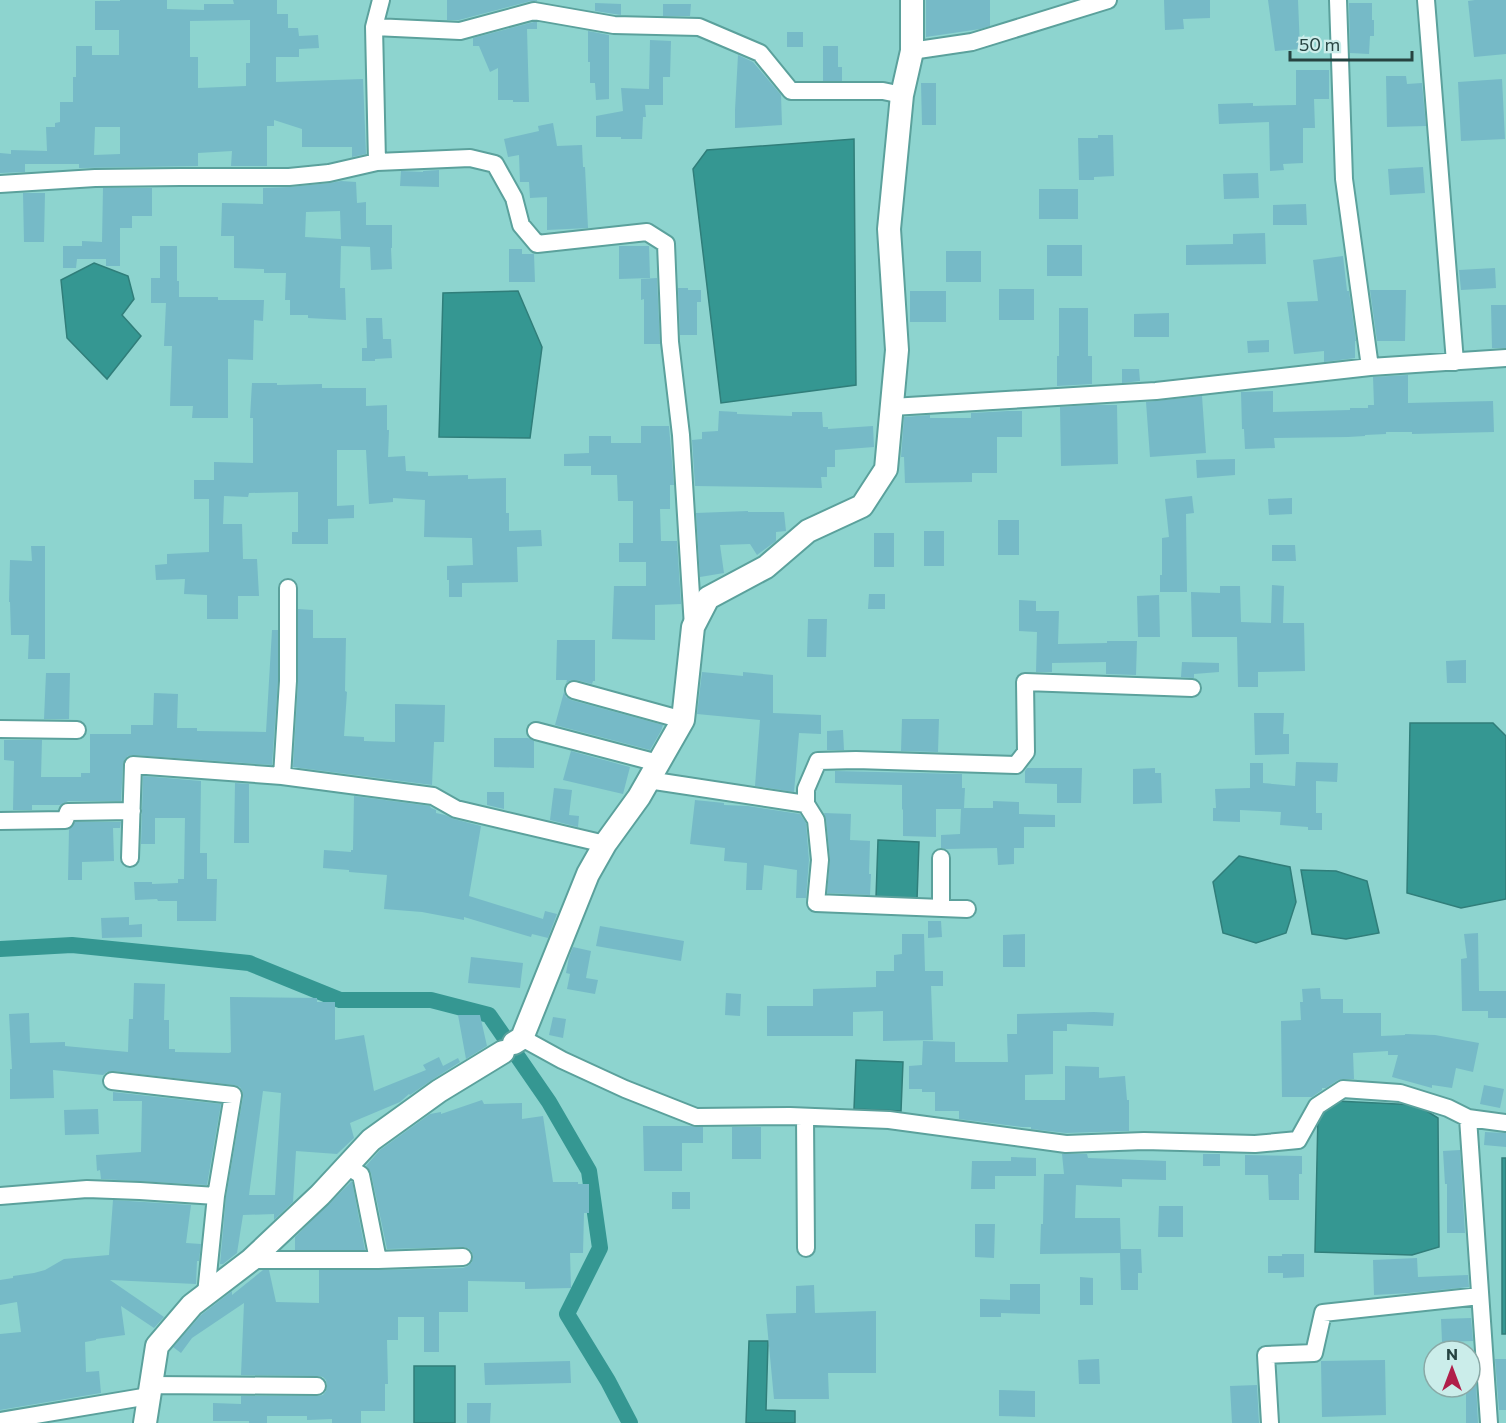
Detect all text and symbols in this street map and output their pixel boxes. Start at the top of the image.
scale bar [1290,24,1412,62]
text: 50 m [1299,33,1340,55]
north arrow [1422,1339,1482,1399]
text: N [1446,1344,1458,1363]

